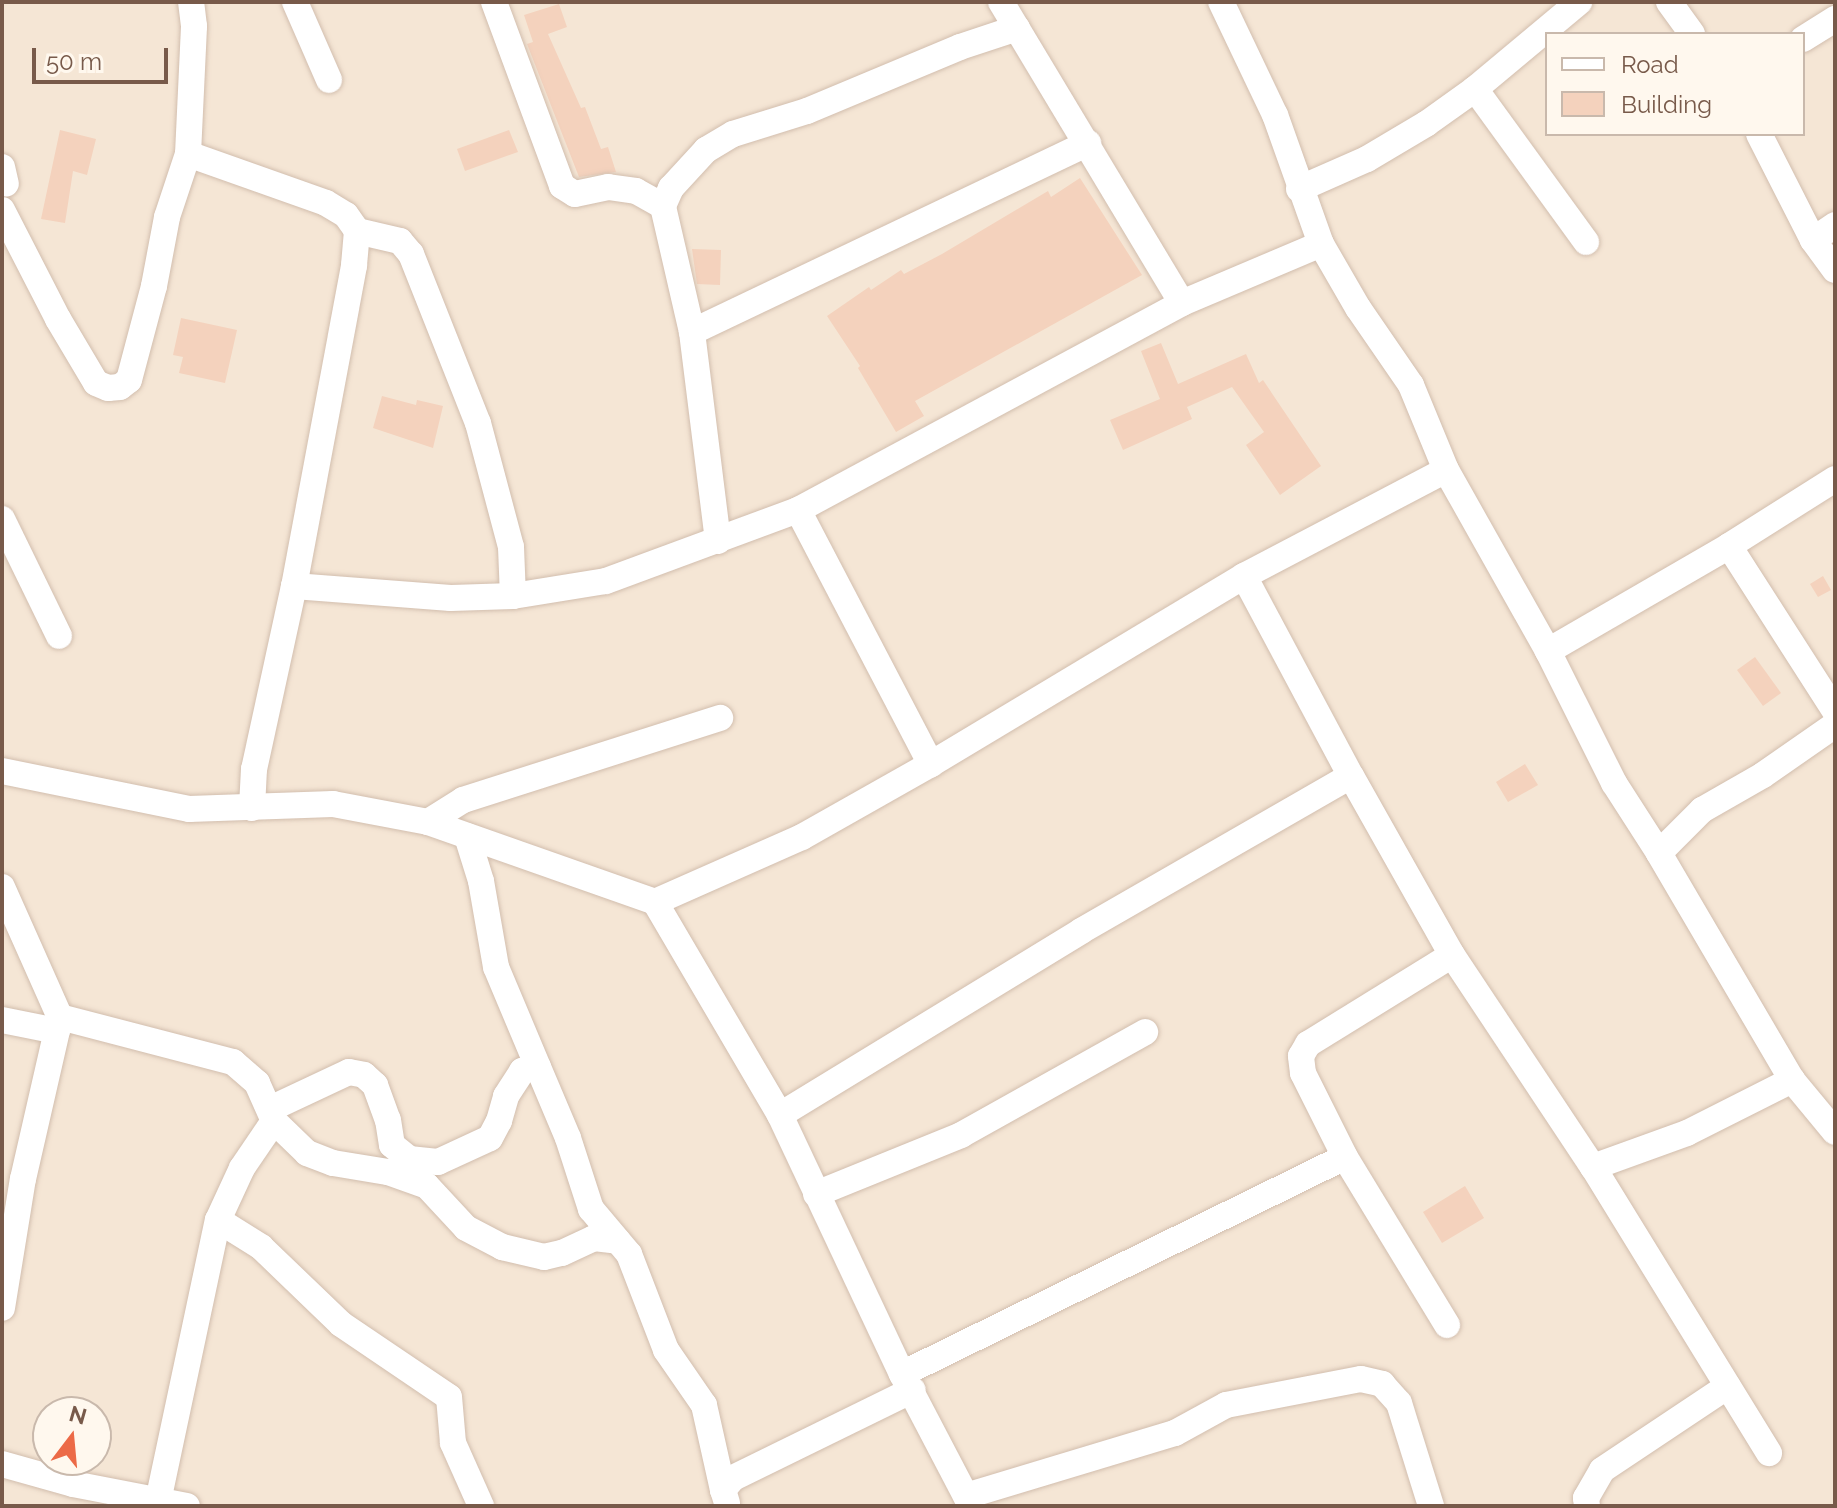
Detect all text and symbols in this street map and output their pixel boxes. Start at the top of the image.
scale bar [36,32,172,82]
legend [1545,32,1805,136]
text: 50 m [46,47,102,76]
text: Road [1621,50,1679,79]
text: Building [1621,90,1712,119]
north arrow [32,1396,112,1476]
text: N [66,1400,90,1430]

